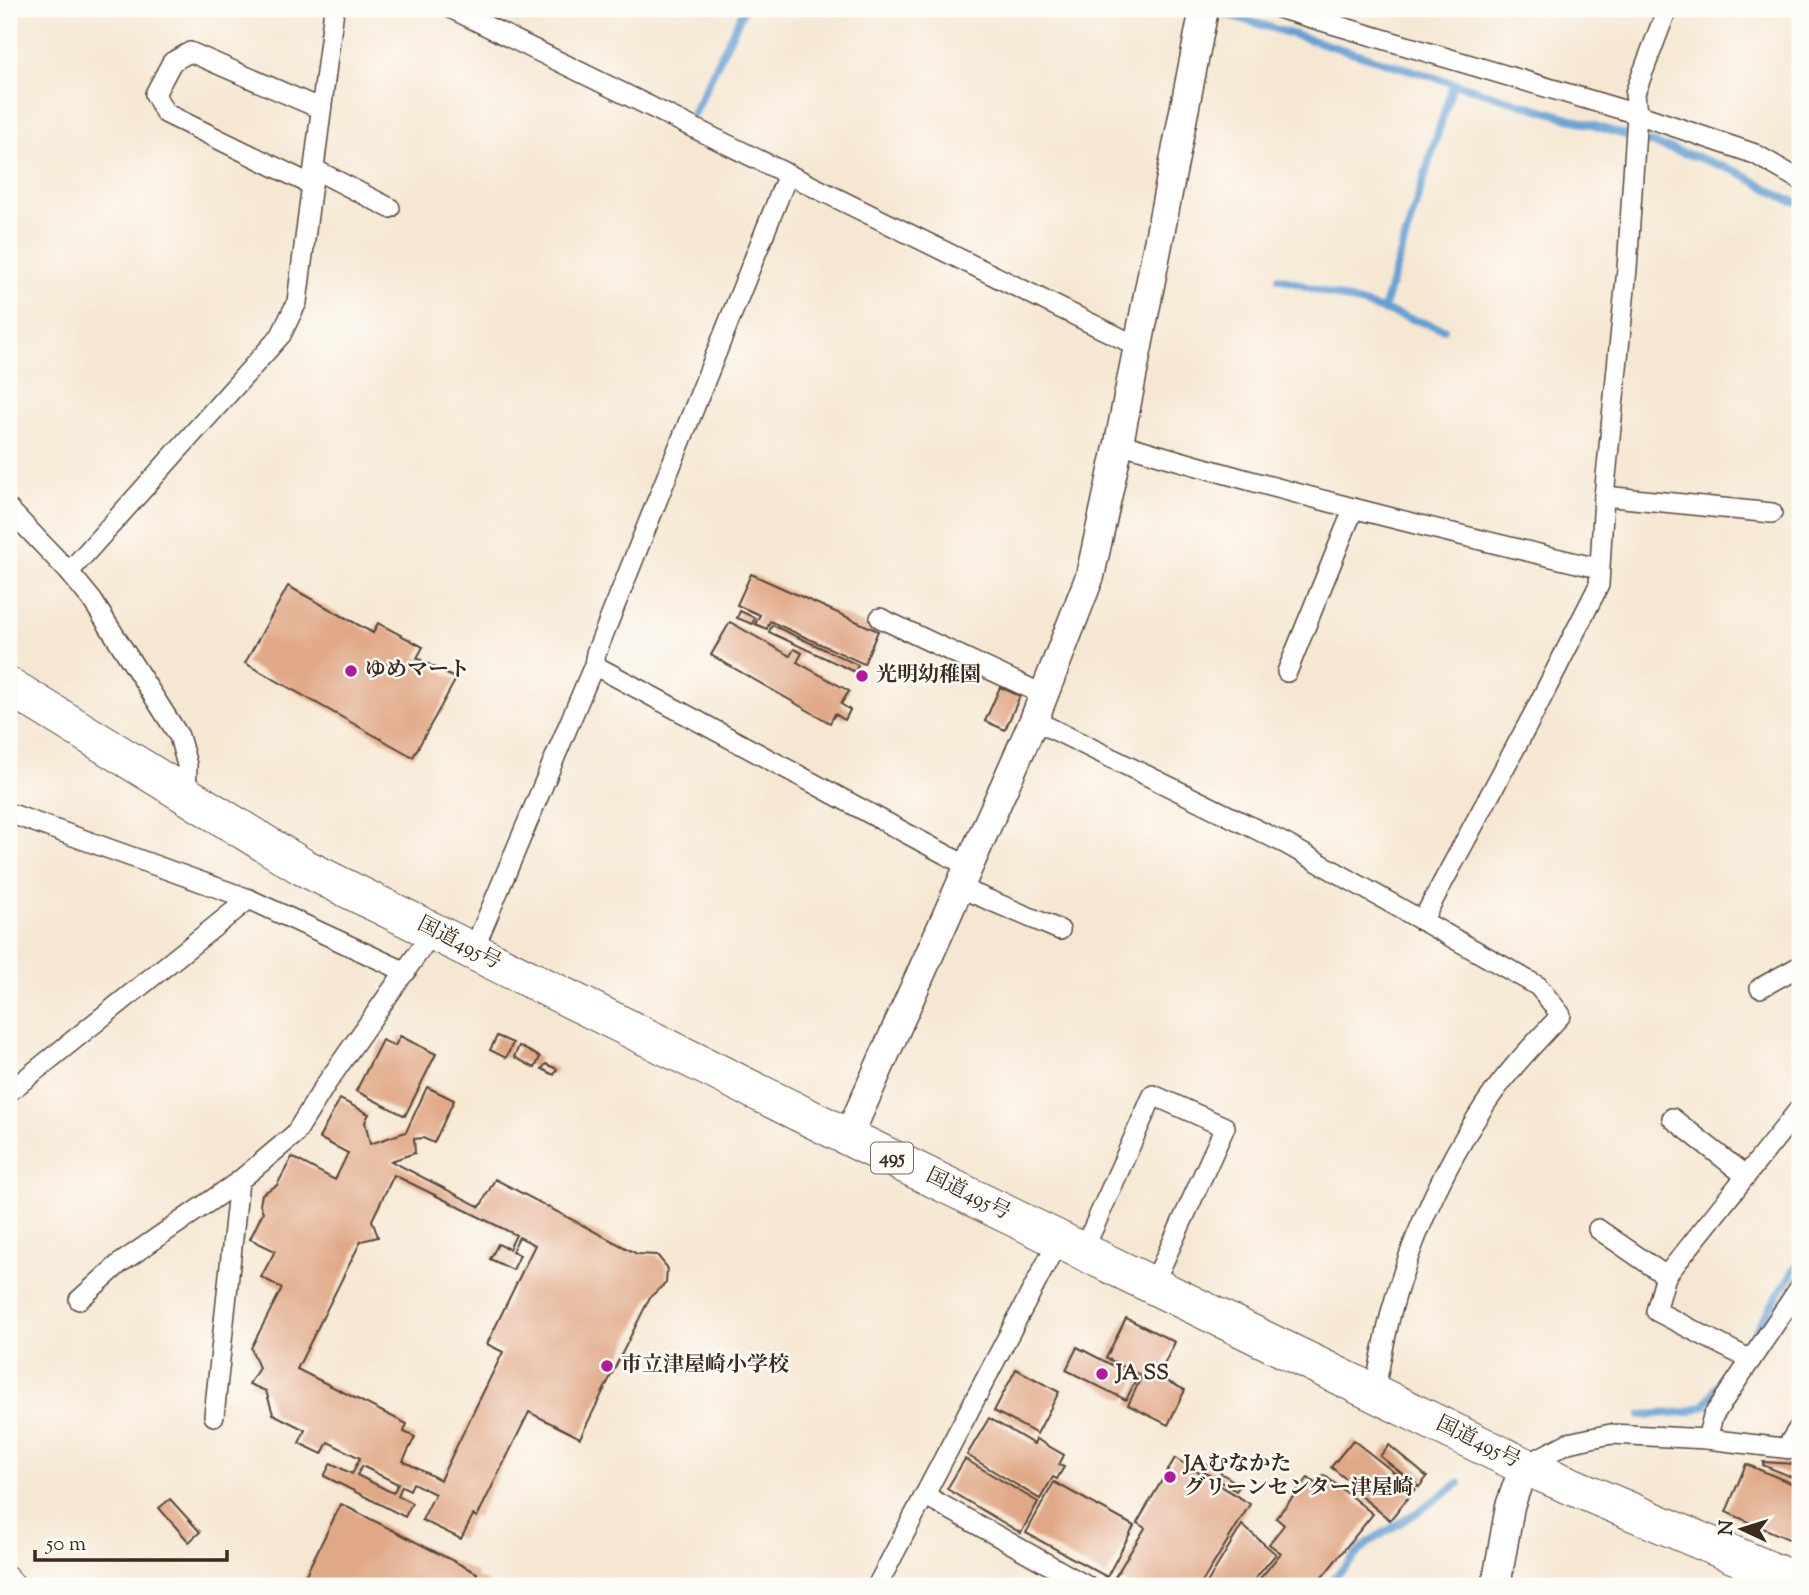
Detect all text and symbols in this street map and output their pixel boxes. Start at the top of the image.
place label: ゆめマート [365,656,470,686]
place label: 光明幼稚園 [876,661,981,691]
marker: ゆめマート [343,663,359,679]
marker: 光明幼稚園 [854,668,870,684]
street label: 国道495号 [412,910,506,978]
road number: 495 [871,1142,913,1174]
street label: 国道495号 [921,1162,1015,1228]
place label: 市立津屋崎小学校 [621,1351,789,1381]
marker: 市立津屋崎小学校 [599,1358,615,1374]
place label: JA SS [1114,1359,1169,1389]
marker: JA SS [1094,1366,1110,1382]
street label: 国道495号 [1431,1410,1525,1476]
place label: JAむなかた グリーンセンター津屋崎 [1182,1450,1414,1504]
marker: JAむなかた グリーンセンター津屋崎 [1162,1469,1178,1485]
north arrow [1708,1494,1778,1564]
scale bar [35,1518,228,1562]
text: N [1714,1519,1742,1536]
text: 50 m [45,1530,86,1560]

